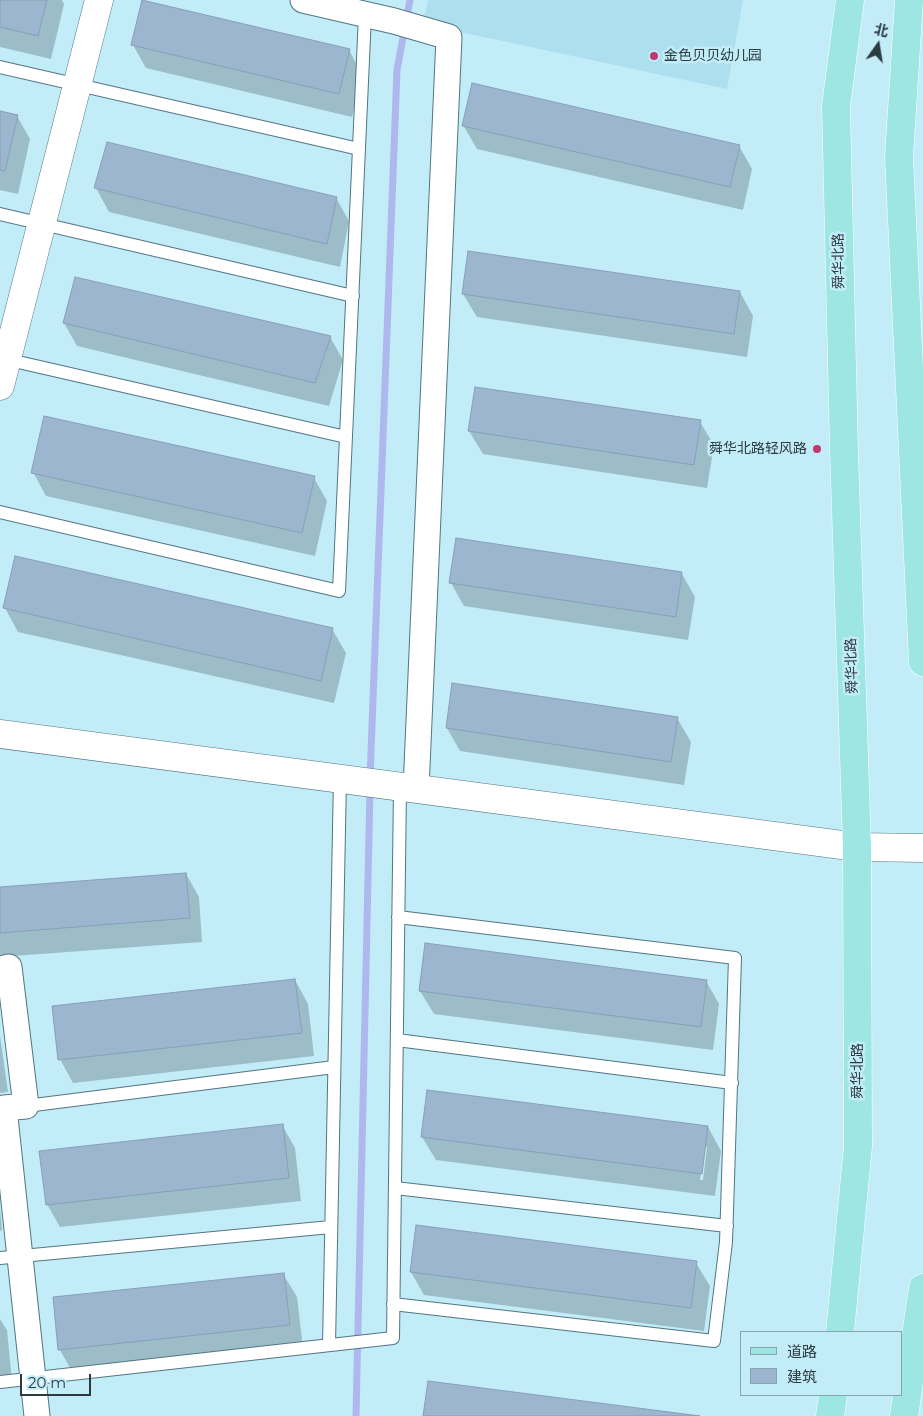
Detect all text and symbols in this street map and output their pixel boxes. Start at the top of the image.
north arrow [853,20,903,70]
text: 北 [873,20,890,41]
place label: 金色贝贝幼儿园 [664,48,762,64]
marker: 金色贝贝幼儿园 [648,50,660,62]
street label: 舜华北路 [830,233,848,289]
place label: 舜华北路轻风路 [709,441,807,457]
marker: 舜华北路轻风路 [811,443,823,455]
street label: 舜华北路 [843,638,861,694]
street label: 舜华北路 [850,1043,866,1099]
legend [740,1331,903,1396]
text: 道路 [787,1342,817,1361]
scale bar [22,1364,94,1396]
text: 建筑 [787,1367,817,1386]
text: 20 m [28,1373,66,1392]

